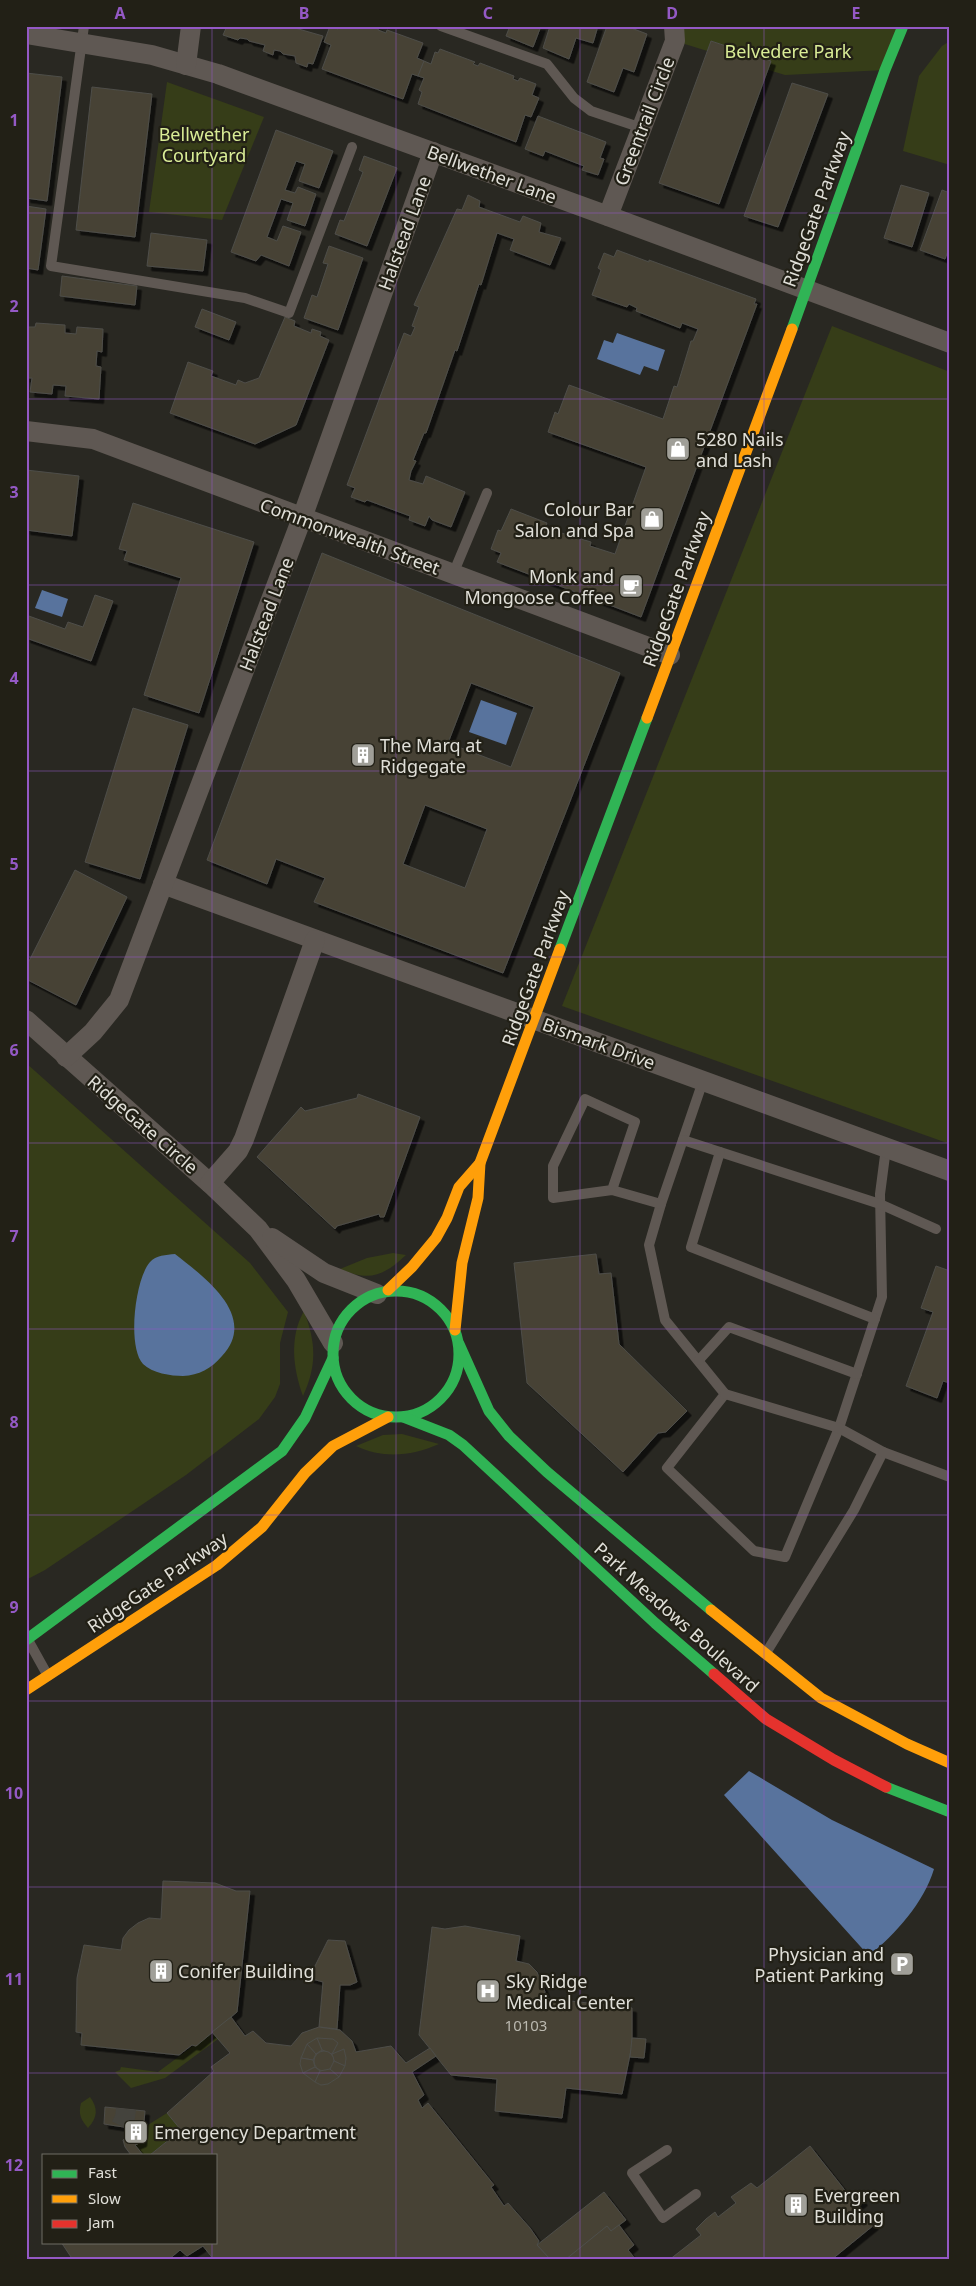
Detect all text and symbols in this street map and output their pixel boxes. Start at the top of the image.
text: A [114,2,126,24]
text: B [299,2,309,24]
text: C [483,2,493,24]
text: D [666,2,678,24]
text: E [852,2,861,24]
park label: Belvedere Park [725,39,852,63]
street label: Greentrail Circle [608,53,680,189]
text: 1 [9,109,19,131]
park label: Bellwether Courtyard [159,122,250,167]
street label: RidgeGate Parkway [777,127,856,290]
street label: Bellwether Lane [424,139,560,209]
street label: Halstead Lane [372,173,436,293]
text: 2 [9,295,19,317]
place label: 5280 Nails and Lash [696,427,784,472]
shop icon: 5280 Nails and Lash [665,436,691,462]
text: 3 [9,481,19,503]
street label: Commonwealth Street [257,492,444,580]
place label: Colour Bar Salon and Spa [515,497,635,542]
shop icon: Colour Bar Salon and Spa [639,506,665,532]
street label: RidgeGate Parkway [637,507,716,670]
street label: Halstead Lane [233,554,299,674]
place label: Monk and Mongoose Coffee [464,564,614,609]
cafe icon: Monk and Mongoose Coffee [618,573,644,599]
text: 4 [9,667,19,689]
place label: The Marq at Ridgegate [380,733,482,778]
building icon: The Marq at Ridgegate [350,742,376,768]
text: 5 [9,853,19,875]
street label: RidgeGate Parkway [496,886,575,1049]
street label: Bismark Drive [539,1012,659,1074]
text: 6 [9,1039,19,1061]
street label: RidgeGate Circle [83,1069,203,1179]
text: 7 [9,1225,19,1247]
text: 8 [9,1411,19,1433]
street label: RidgeGate Parkway [82,1526,232,1638]
street label: Park Meadows Boulevard [590,1537,764,1697]
text: 9 [9,1596,19,1618]
text: 10 [5,1782,23,1804]
place label: Physician and Patient Parking [755,1942,884,1987]
parking icon: Physician and Patient Parking [889,1951,915,1977]
building icon: Conifer Building [148,1958,174,1984]
place label: Conifer Building [178,1959,315,1983]
text: 11 [5,1968,23,1990]
place label: Sky Ridge Medical Center [506,1969,634,2014]
hospital icon: Sky Ridge Medical Center [475,1978,501,2004]
house number: 10103 [505,2015,547,2035]
building icon: Emergency Department [123,2119,149,2145]
place label: Emergency Department [154,2120,357,2144]
text: 12 [5,2154,23,2176]
legend [42,2154,218,2244]
text: Fast [88,2162,117,2182]
place label: Evergreen Building [814,2183,900,2228]
text: Slow [88,2188,121,2208]
building icon: Evergreen Building [783,2192,809,2218]
text: Jam [86,2212,115,2232]

